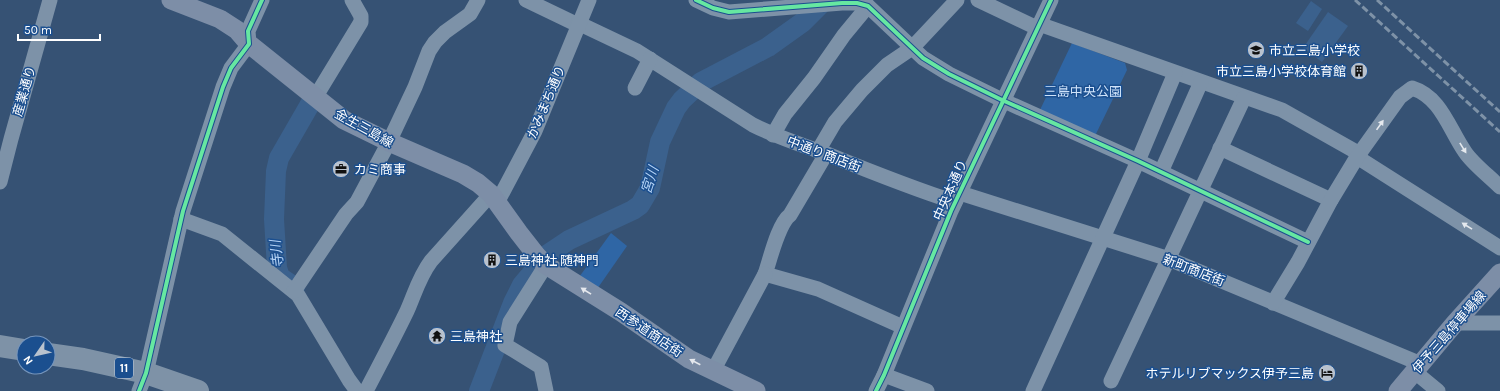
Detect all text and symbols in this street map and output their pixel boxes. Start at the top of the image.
scale bar [18,16,100,42]
text: 50 m [24,23,52,37]
school or university icon: 市立三島小学校 [1246,40,1266,60]
place label: 市立三島小学校 [1269,43,1360,58]
building icon: 市立三島小学校体育館 [1349,61,1369,81]
street label: かみまち通り [524,63,568,141]
street label: 産業通り [10,64,38,118]
place label: 市立三島小学校体育館 [1216,64,1346,79]
park label: 三島中央公園 [1044,84,1122,99]
street label: 金生三島線 [332,106,396,150]
one-way arrow [1376,120,1384,130]
street label: 中通り商店街 [785,133,863,175]
one-way arrow [1459,142,1466,154]
street label: 中央本通り [930,157,970,223]
office icon: カミ商事 [331,159,351,179]
place label: カミ商事 [354,162,406,177]
water label: 宮川 [638,162,663,196]
one-way arrow [1462,223,1473,230]
water label: 寺川 [267,237,287,269]
building icon: 三島神社 随神門 [482,250,502,270]
street label: 新町商店街 [1161,251,1227,289]
place label: 三島神社 随神門 [505,253,599,268]
one-way arrow [581,287,592,294]
street label: 伊予三島停車場線 [1409,288,1489,376]
street label: 西参道商店街 [612,304,686,360]
temple icon: 三島神社 [427,326,447,346]
place label: 三島神社 [450,329,502,344]
north arrow [16,335,56,375]
text: N [21,353,36,367]
road number: 11 [115,358,133,378]
one-way arrow [689,359,701,365]
hotel icon: ホテルリブマックス伊予三島 [1317,363,1337,383]
place label: ホテルリブマックス伊予三島 [1145,366,1314,381]

